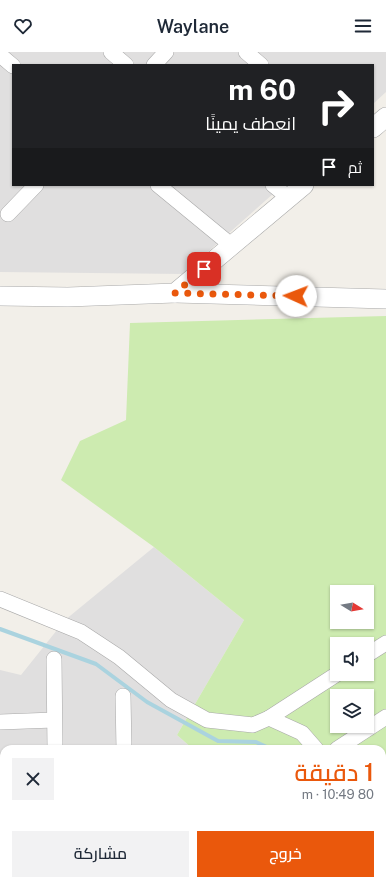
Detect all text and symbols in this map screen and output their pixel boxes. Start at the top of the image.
icon: heart [12,15,34,37]
icon: menu [352,15,374,37]
text: Waylane [157,16,229,37]
text: 60 m [228,73,296,106]
icon: right [310,80,362,132]
text: انعطف يمينًا [205,113,296,134]
icon: arrive [318,156,340,178]
text: ثم [348,159,362,176]
pin [187,252,221,286]
icon: arrive [193,258,215,280]
position arrow [275,275,317,317]
north arrow [330,585,374,629]
map controls [330,585,374,733]
button: sound [330,637,374,681]
button: layers [330,689,374,733]
button: close [12,758,54,800]
text: 1 دقيقة [294,758,374,786]
text: 80 m · 10:49 [302,787,374,802]
button: مشاركة [12,831,189,877]
button: خروج [197,831,374,877]

